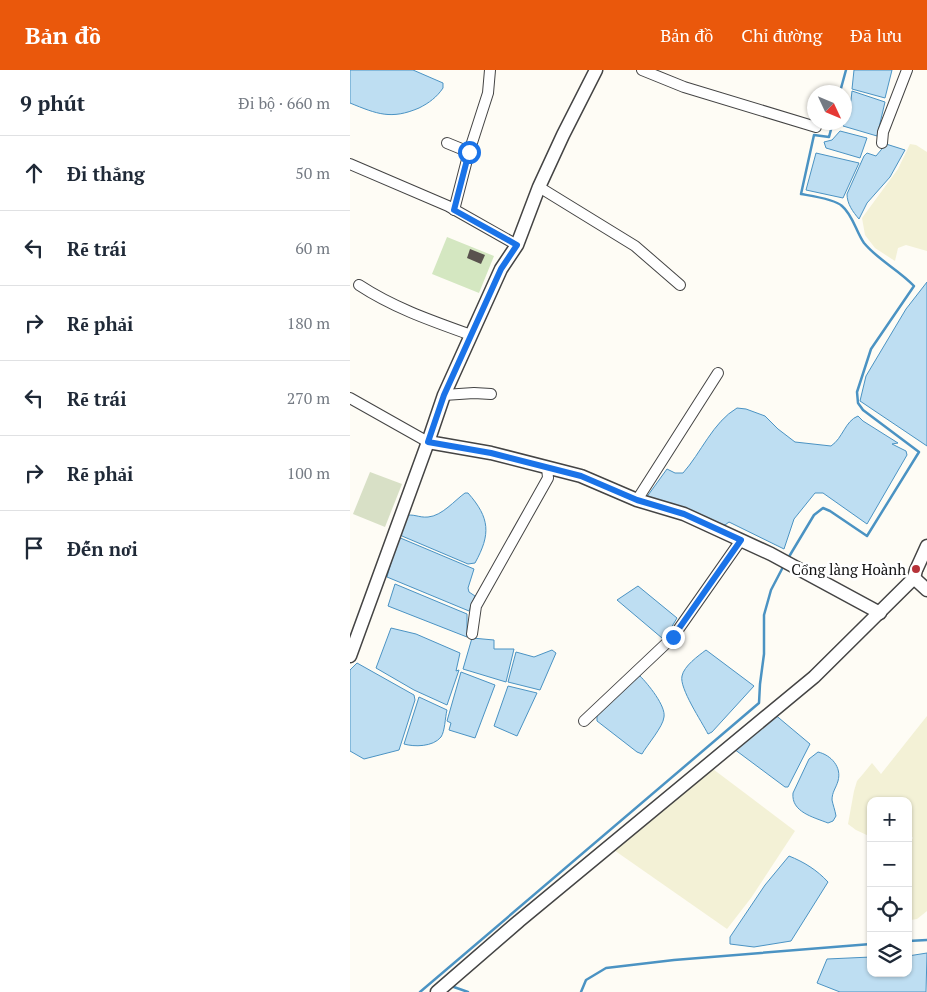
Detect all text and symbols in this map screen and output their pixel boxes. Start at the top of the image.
text: Bản đồ [25,19,101,51]
text: Bản đồ [660,23,713,47]
text: Chỉ đường [741,23,822,47]
text: Đã lưu [850,23,902,47]
north arrow [807,85,852,130]
text: 9 phút [20,89,85,117]
text: Đi bộ · 660 m [238,92,330,114]
route start [458,141,481,164]
icon: ahead [20,159,48,187]
text: Đi thẳng [67,161,145,186]
text: 50 m [295,162,330,184]
icon: left [20,234,48,262]
text: Rẽ trái [67,236,126,261]
text: 60 m [295,237,330,259]
icon: right [20,309,48,337]
text: Rẽ phải [67,311,133,336]
text: 180 m [287,312,330,334]
icon: left [20,384,48,412]
text: Rẽ trái [67,386,126,411]
text: 270 m [287,387,330,409]
icon: right [20,459,48,487]
text: Rẽ phải [67,461,133,486]
text: 100 m [287,462,330,484]
icon: arrive [20,534,48,562]
text: Đến nơi [67,536,138,561]
place label: Cổng làng Hoành [791,559,906,579]
marker: Cổng làng Hoành [910,563,922,575]
route end [662,626,685,649]
map controls [867,797,912,977]
button: + [867,797,912,842]
button: − [867,842,912,887]
button: locate [867,887,912,932]
button: layers [867,932,912,977]

